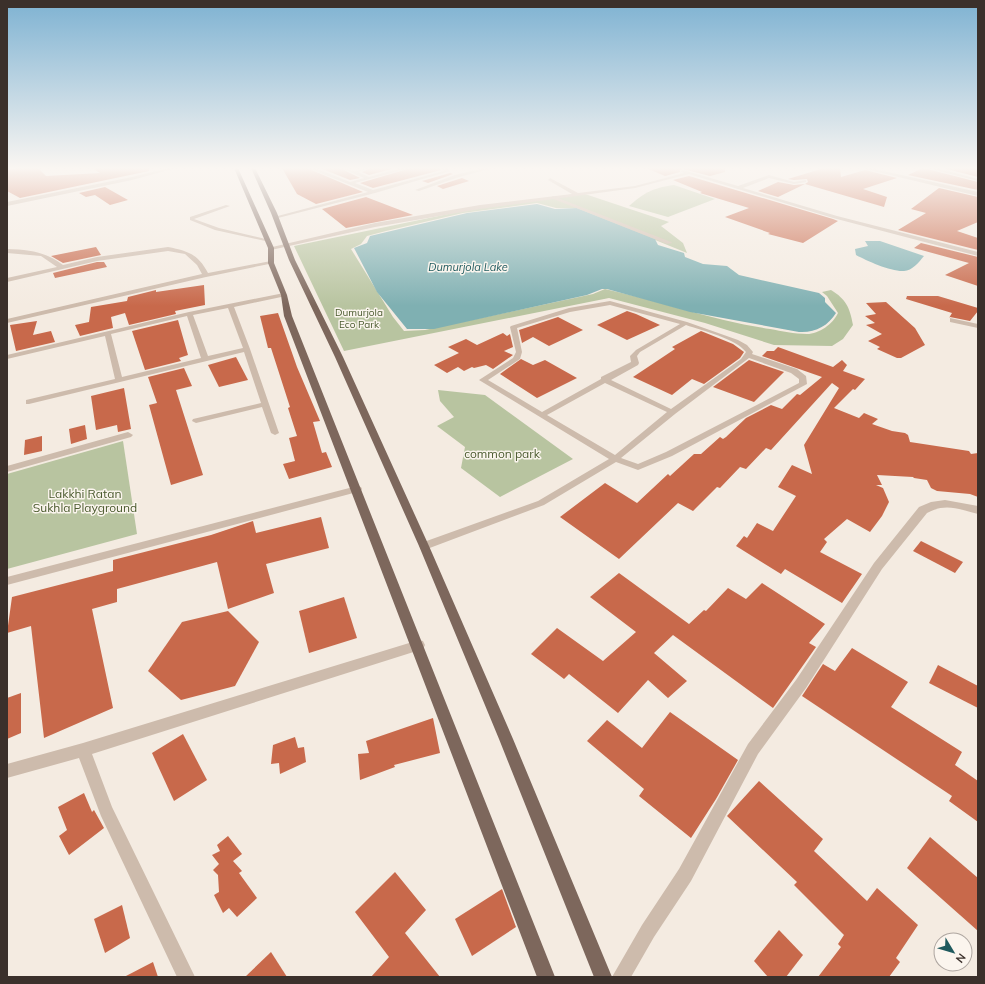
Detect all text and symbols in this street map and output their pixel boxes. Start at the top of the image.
water label: Dumurjola Lake [428,260,508,274]
park label: Dumurjola Eco Park [335,306,383,331]
park label: common park [464,446,541,461]
park label: Lakkhi Ratan Sukhla Playground [33,486,137,515]
north arrow [933,932,973,972]
text: N [953,951,969,966]

